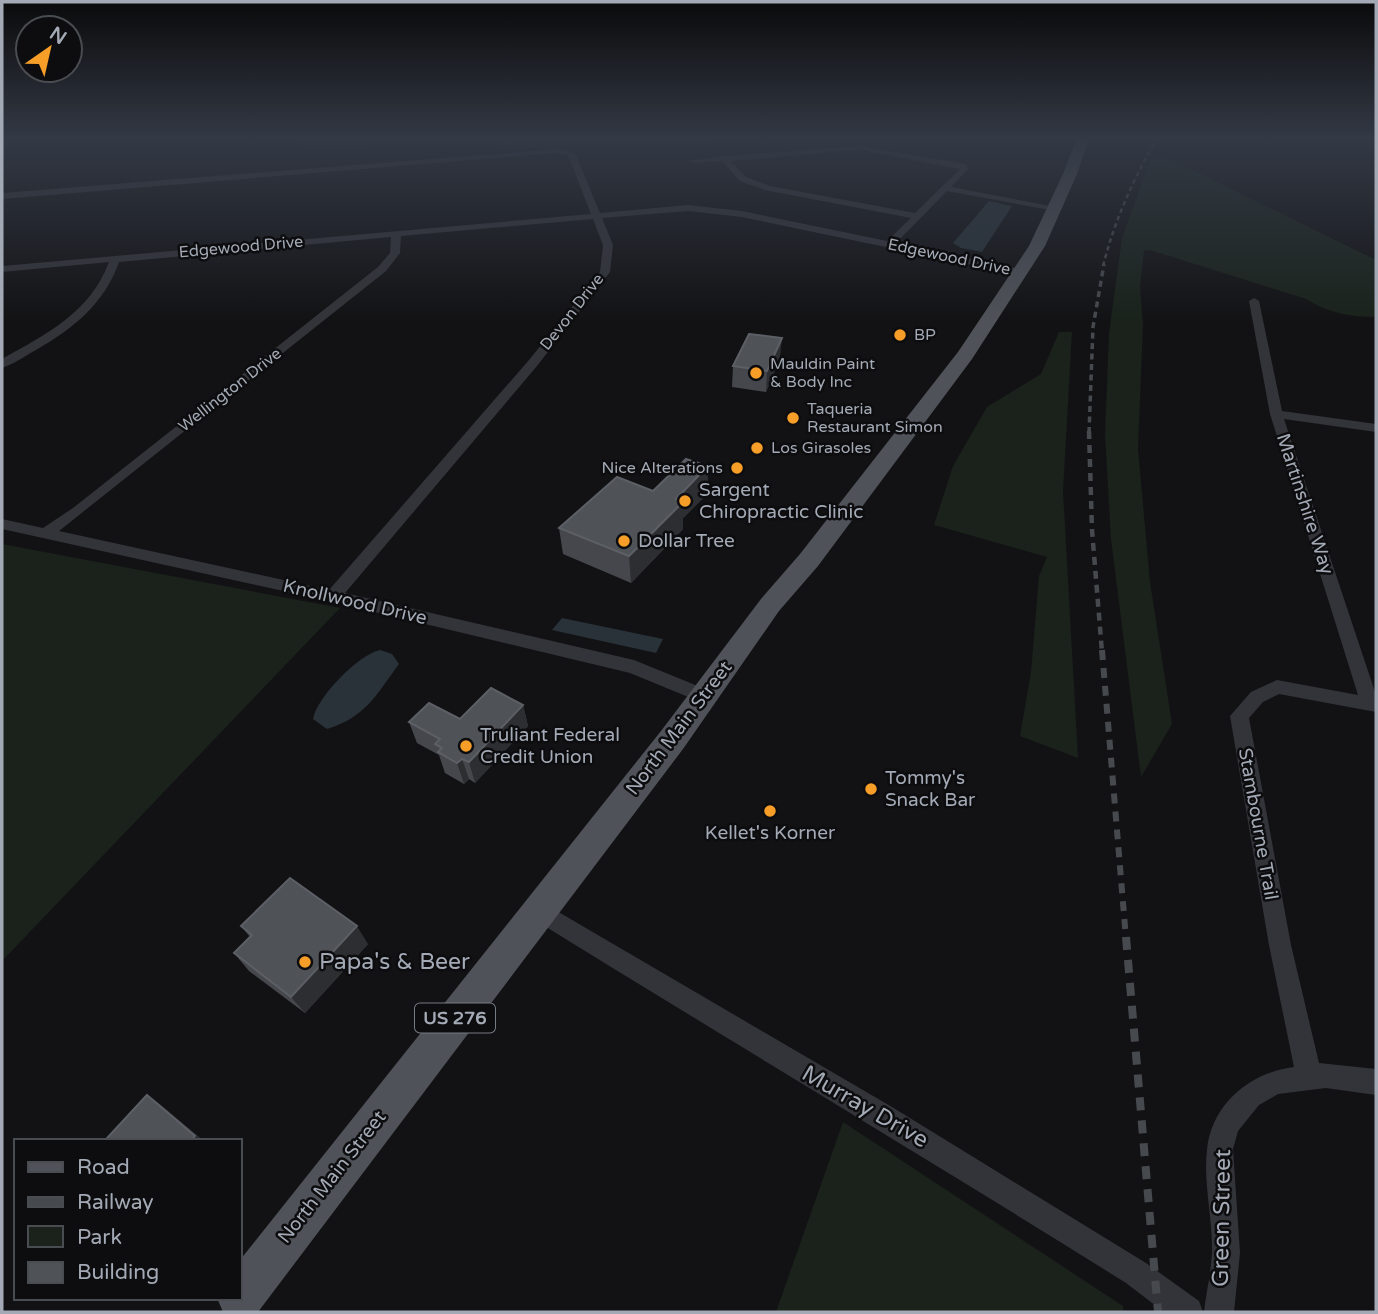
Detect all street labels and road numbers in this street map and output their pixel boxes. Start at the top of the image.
street label: Edgewood Drive [178,232,304,262]
street label: Edgewood Drive [886,234,1012,280]
street label: Devon Drive [536,270,608,354]
street label: Wellington Drive [174,344,286,436]
street label: Martinshire Way [1272,431,1338,577]
street label: Knollwood Drive [281,575,429,629]
street label: North Main Street [621,657,737,799]
street label: Stambourne Trail [1234,746,1282,902]
road number: US 276 [415,1003,495,1032]
street label: Murray Drive [797,1060,933,1154]
street label: North Main Street [273,1106,391,1248]
street label: Green Street [1207,1149,1237,1287]

